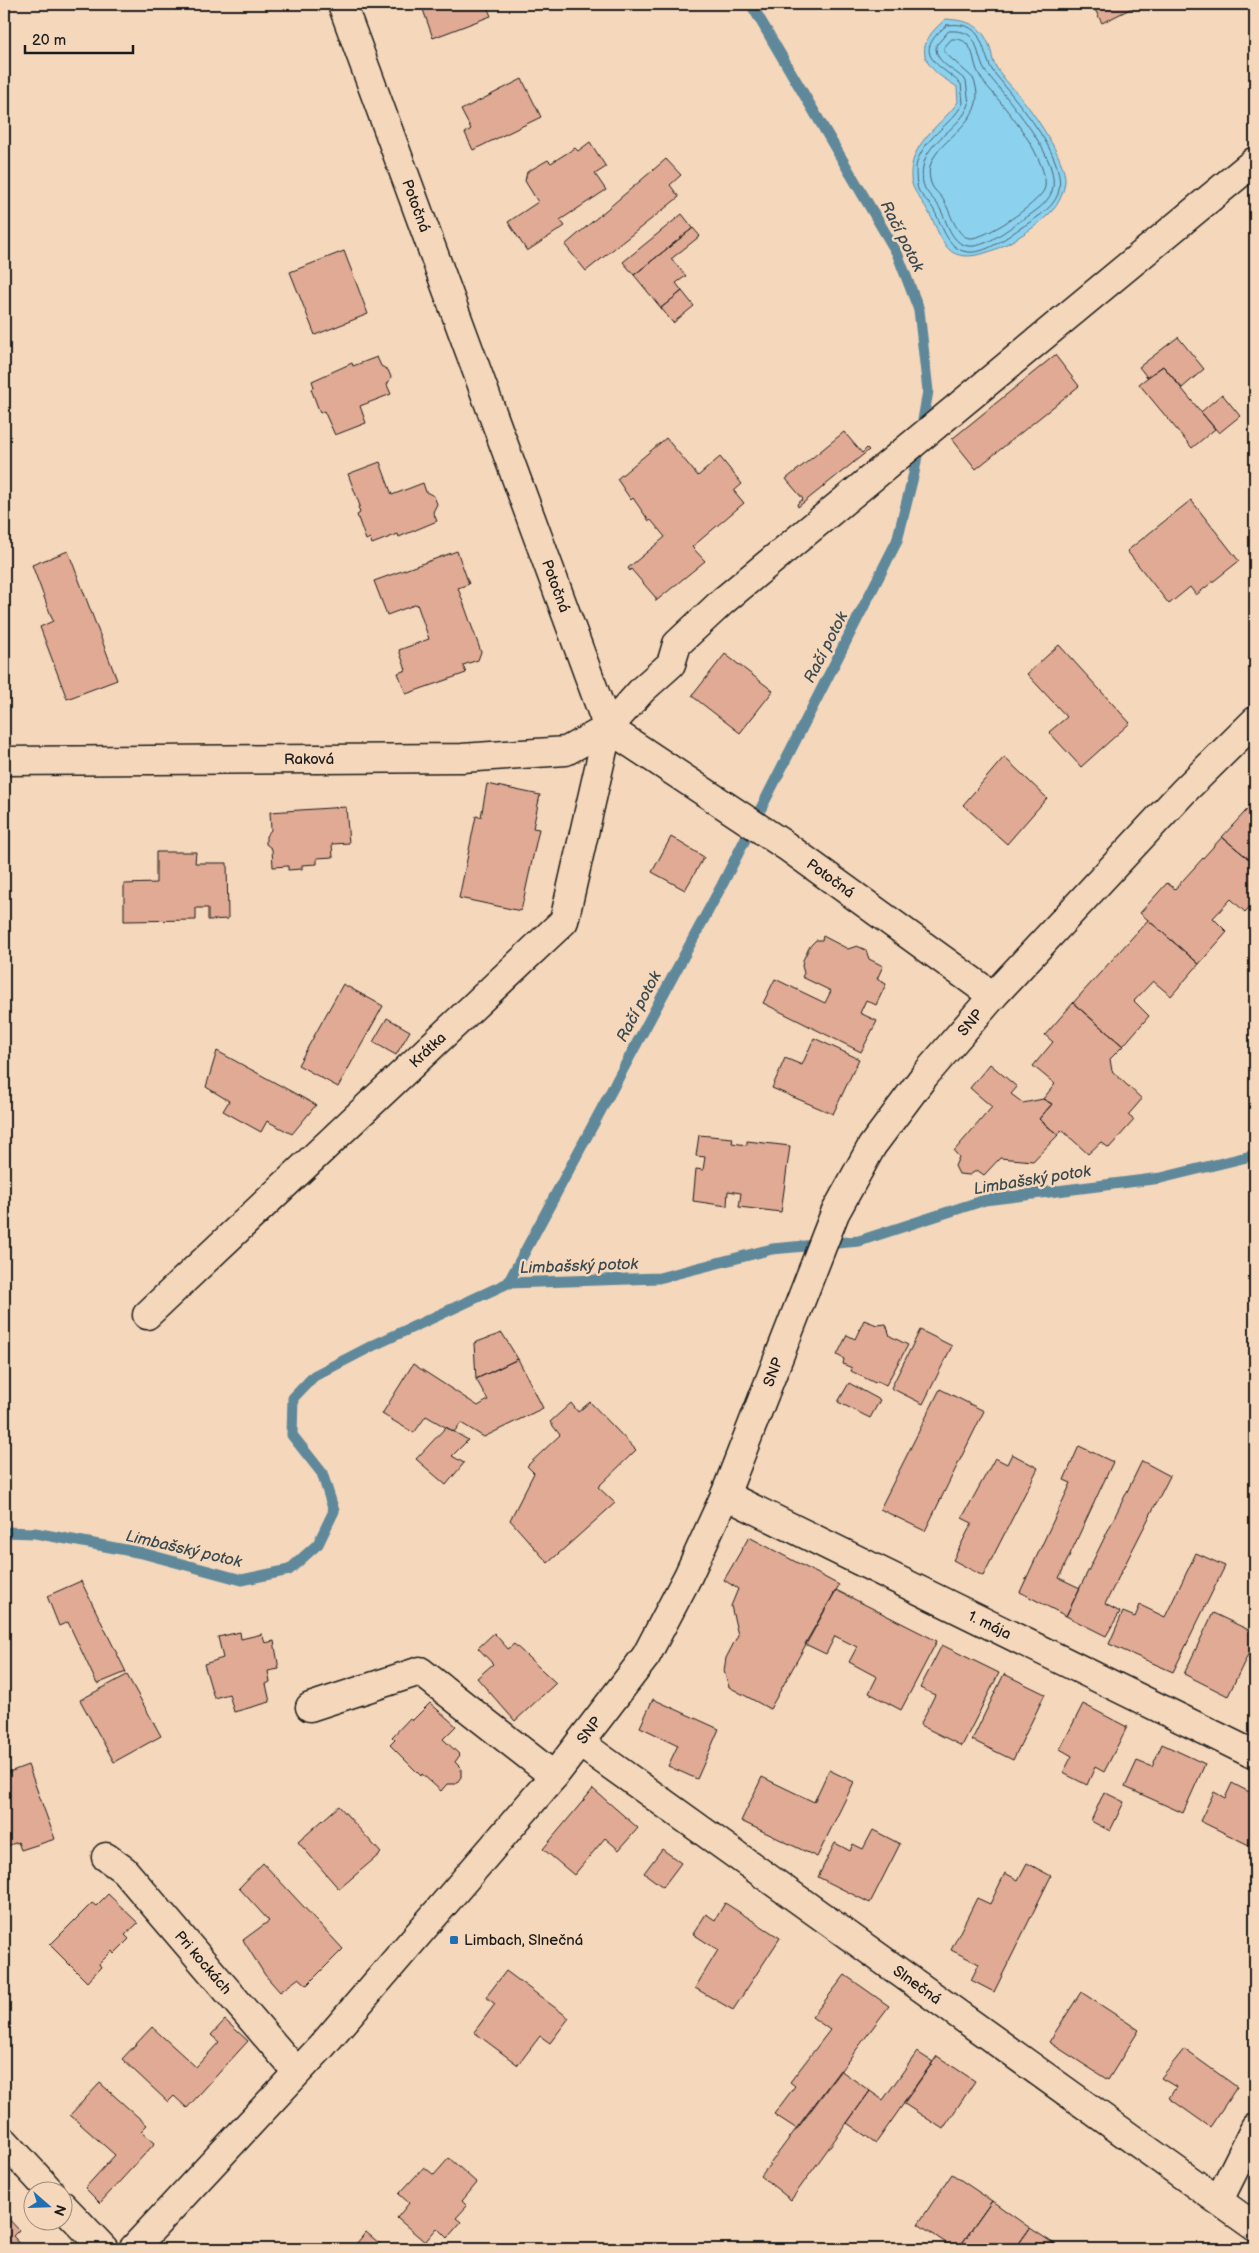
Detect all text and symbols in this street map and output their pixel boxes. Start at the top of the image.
scale bar [25,22,132,54]
text: 20 m [32,31,66,50]
street label: Potočná [397,177,434,235]
water label: Račí potok [876,198,928,276]
street label: Potočná [537,557,574,615]
water label: Račí potok [800,608,853,686]
street label: Raková [284,750,334,769]
street label: Potočná [803,855,858,903]
water label: Račí potok [613,967,666,1045]
street label: SNP [954,1005,988,1040]
street label: Krátka [406,1028,450,1072]
water label: Limbašský potok [972,1162,1093,1199]
water label: Limbašský potok [519,1255,640,1278]
street label: SNP [759,1354,788,1390]
water label: Limbašský potok [124,1527,245,1572]
street label: 1. mája [965,1607,1014,1644]
street label: SNP [573,1712,606,1748]
street label: Pri kockách [170,1927,235,1999]
place label: Limbach, Slnečná [464,1931,583,1950]
marker: Limbach, Slnečná [448,1934,460,1946]
street label: Slnečná [889,1962,945,2009]
north arrow [22,2180,72,2230]
text: N [50,2202,70,2218]

